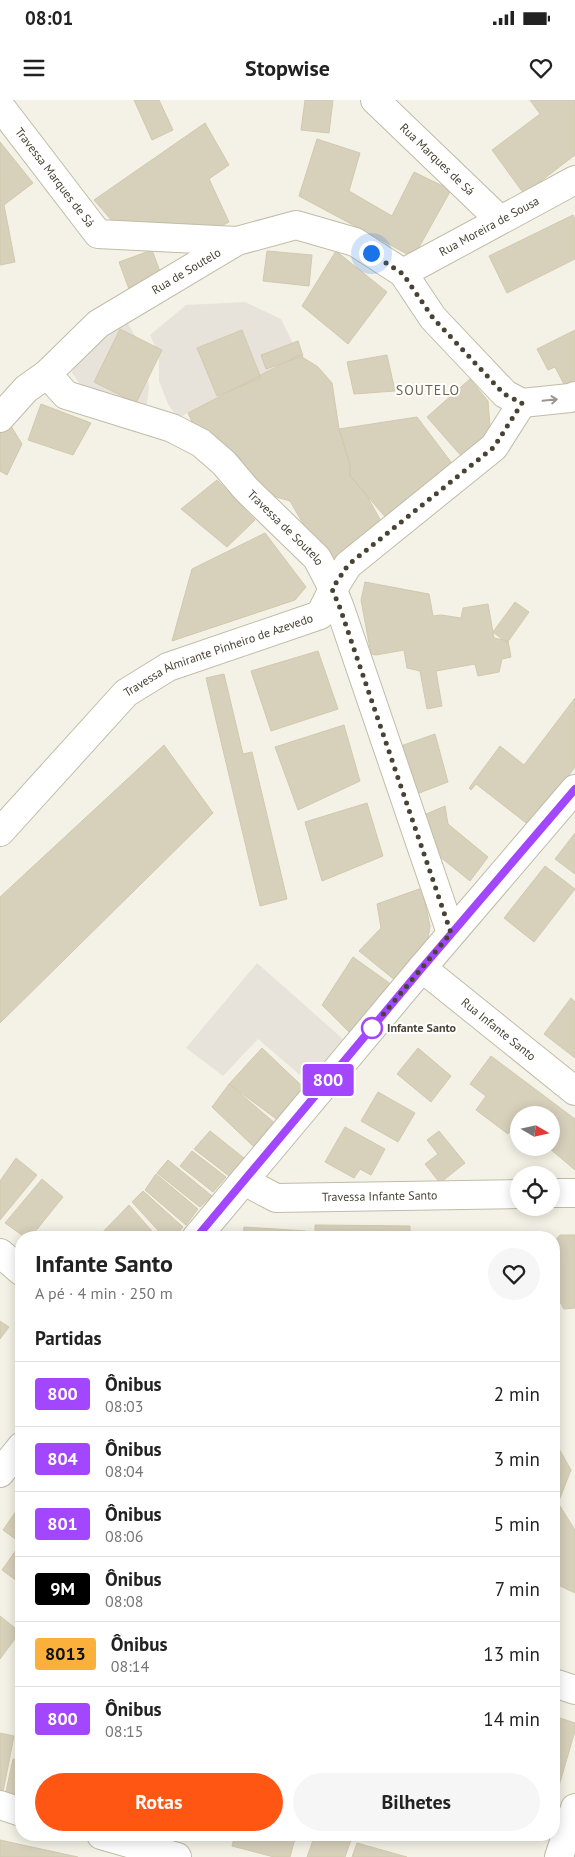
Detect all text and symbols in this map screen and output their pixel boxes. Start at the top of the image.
text: 08:01 [25,6,73,30]
icon: menu [20,54,48,82]
text: Stopwise [245,54,330,82]
icon: heart [527,54,555,82]
street label: Rua Marques de Sá [397,120,478,198]
street label: Travessa Marques de Sá [12,124,98,230]
street label: Rua Moreira de Sousa [436,193,542,259]
your location [359,241,384,266]
street label: Rua de Soutelo [149,244,223,297]
district label: SOUTELO [396,381,460,399]
one-way arrow [542,395,558,405]
street label: Travessa de Soutelo [244,487,327,568]
street label: Travessa Almirante Pinheiro de Azevedo [121,610,315,700]
street label: Rua Infante Santo [458,994,539,1064]
marker: Infante Santo [361,1017,383,1039]
place label: Infante Santo [387,1020,457,1035]
line badge: 800 [299,1064,357,1096]
text: 800 [313,1068,343,1091]
north arrow [510,1106,560,1156]
map controls [510,1106,560,1216]
button: locate [510,1166,560,1216]
street label: Travessa Infante Santo [322,1187,438,1204]
text: Infante Santo [35,1248,173,1279]
button: heart [488,1248,540,1300]
text: A pé · 4 min · 250 m [35,1283,173,1303]
text: Partidas [35,1326,101,1350]
text: Ônibus [105,1372,162,1396]
text: 800 [47,1382,78,1405]
text: 2 min [494,1382,540,1406]
text: 08:03 [105,1396,143,1416]
text: Ônibus [105,1437,162,1461]
text: 804 [47,1447,78,1470]
text: 3 min [494,1447,540,1471]
text: 08:04 [105,1461,143,1481]
text: Ônibus [105,1502,162,1526]
text: 801 [47,1512,78,1535]
text: 5 min [494,1512,540,1536]
text: 08:06 [105,1526,143,1546]
text: Ônibus [105,1567,162,1591]
text: 9M [50,1577,75,1600]
text: 7 min [495,1577,540,1601]
text: 08:08 [105,1591,143,1611]
text: Ônibus [111,1632,167,1656]
text: 8013 [45,1642,86,1665]
text: 13 min [483,1642,540,1666]
text: 08:14 [111,1656,149,1676]
text: Ônibus [105,1697,162,1721]
text: 800 [47,1707,78,1730]
text: 14 min [483,1707,540,1731]
text: 08:15 [105,1721,143,1741]
button: Rotas [35,1773,283,1831]
button: Bilhetes [293,1773,540,1831]

